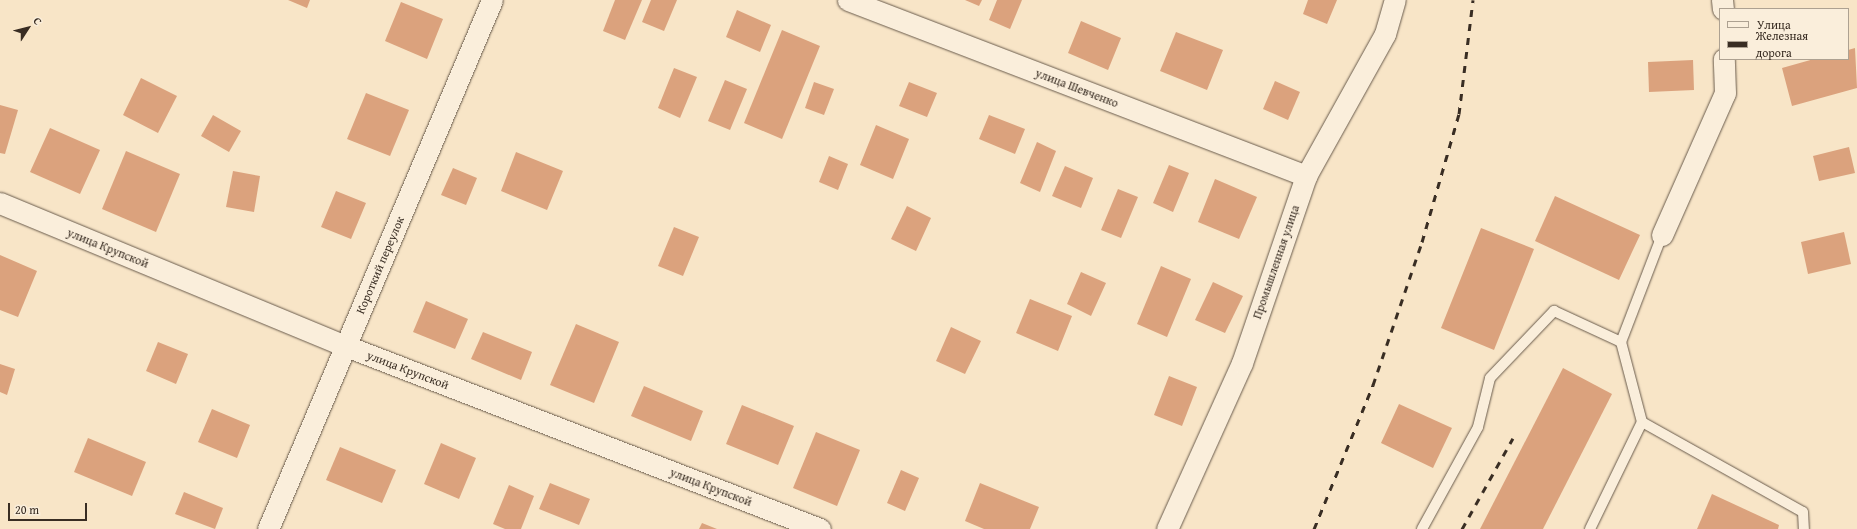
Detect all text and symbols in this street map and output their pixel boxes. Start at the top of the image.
north arrow [8,8,48,48]
legend [1719,8,1849,60]
text: С [29,14,46,28]
text: Улица [1757,16,1791,33]
text: Железная дорога [1756,27,1808,61]
street label: улица Шевченко [1033,66,1121,110]
street label: Промышленная улица [1250,203,1302,321]
street label: Короткий переулок [353,214,407,316]
street label: улица Крупской [65,225,151,271]
street label: улица Крупской [365,348,451,392]
street label: улица Крупской [668,465,754,509]
scale bar [10,495,89,521]
text: 20 m [15,501,39,518]

